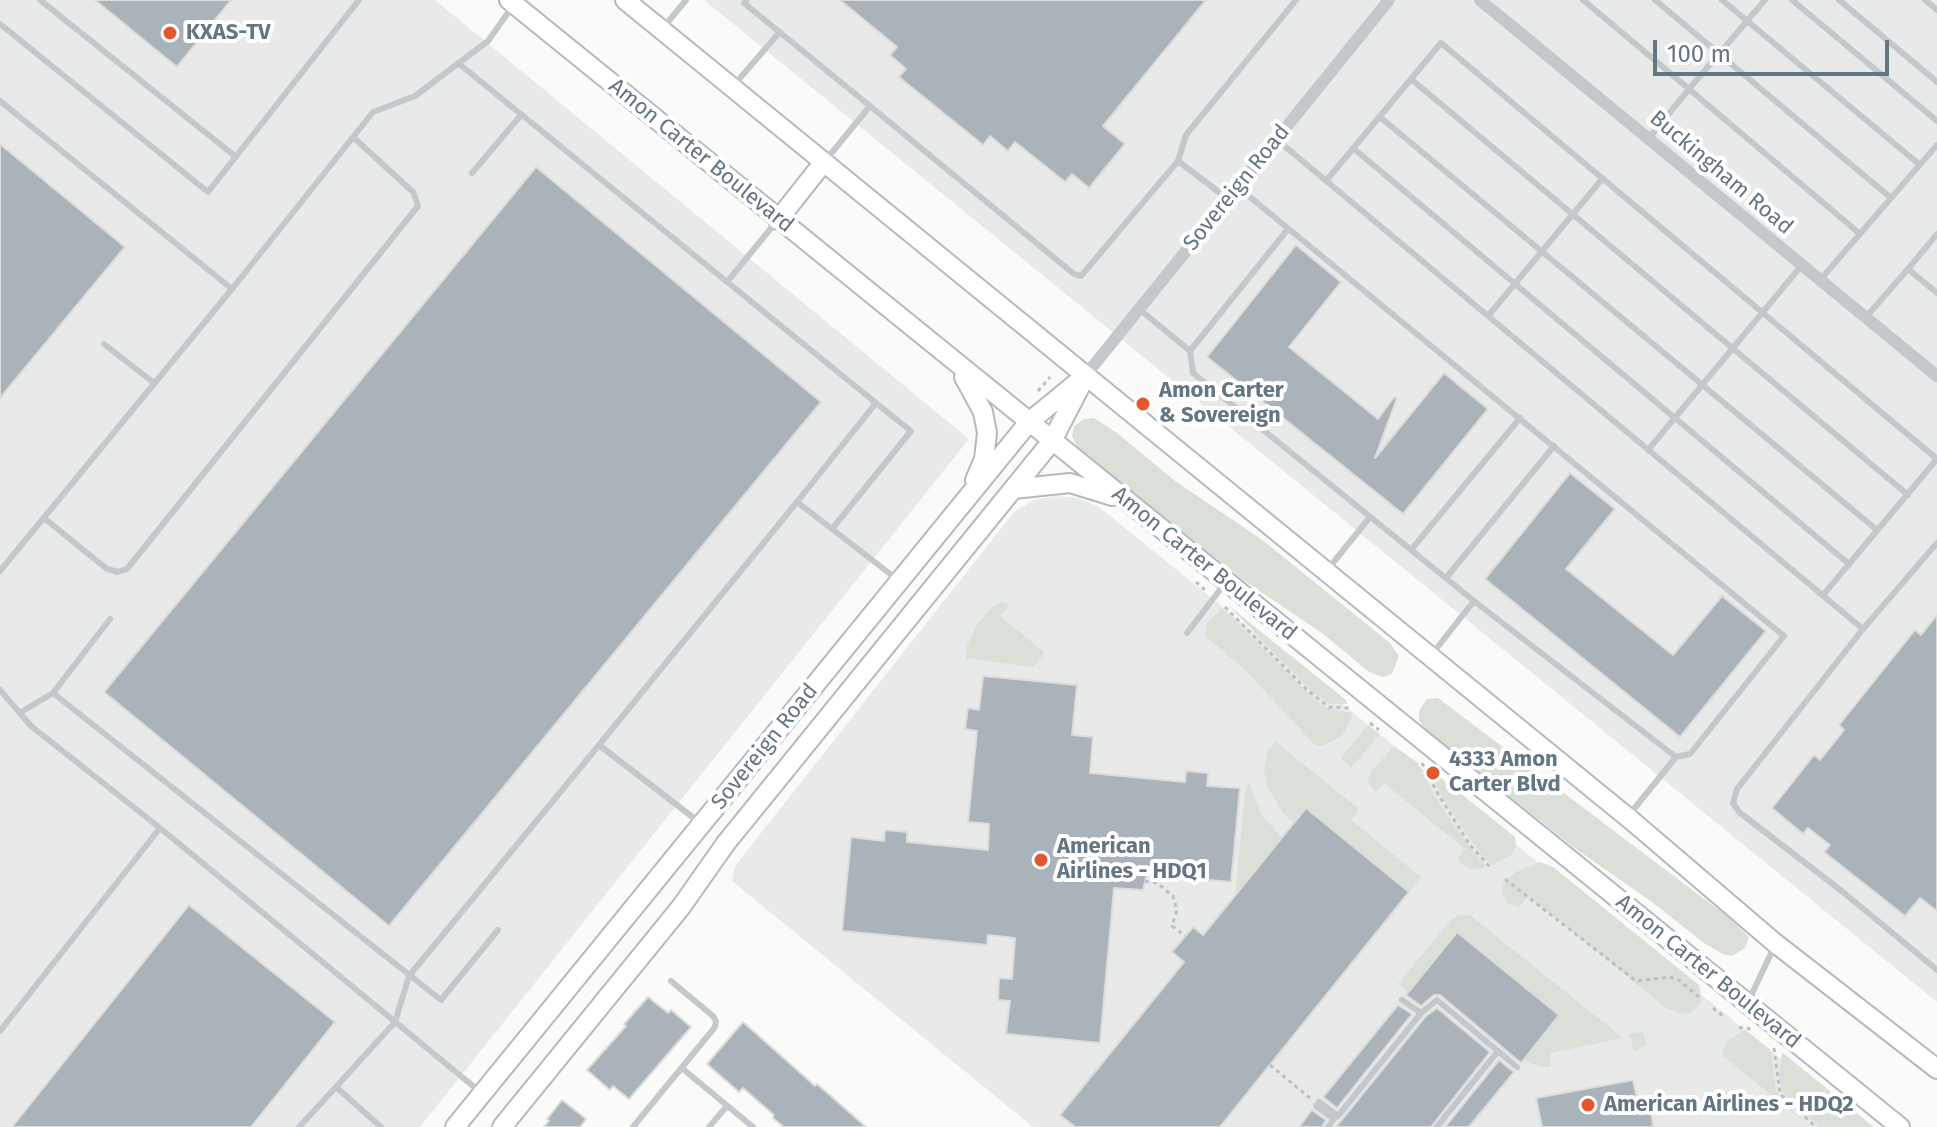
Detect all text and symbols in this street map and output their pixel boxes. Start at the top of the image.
place label: KXAS-TV [186,20,271,46]
marker: KXAS-TV [161,24,179,42]
scale bar [1657,24,1893,74]
text: 100 m [1667,40,1731,68]
street label: Amon Carter Boulevard [603,73,799,239]
street label: Buckingham Road [1644,105,1798,241]
street label: Sovereign Road [1178,120,1296,256]
place label: Amon Carter & Sovereign [1159,378,1284,430]
marker: Amon Carter & Sovereign [1134,395,1152,413]
street label: Amon Carter Boulevard [1106,481,1302,647]
street label: Sovereign Road [706,679,824,815]
place label: 4333 Amon Carter Blvd [1449,747,1561,798]
marker: 4333 Amon Carter Blvd [1424,764,1442,782]
place label: American Airlines - HDQ1 [1057,834,1207,886]
marker: American Airlines - HDQ1 [1032,851,1050,869]
street label: Amon Carter Boulevard [1610,889,1806,1055]
place label: American Airlines - HDQ2 [1604,1092,1854,1118]
marker: American Airlines - HDQ2 [1579,1096,1597,1114]

